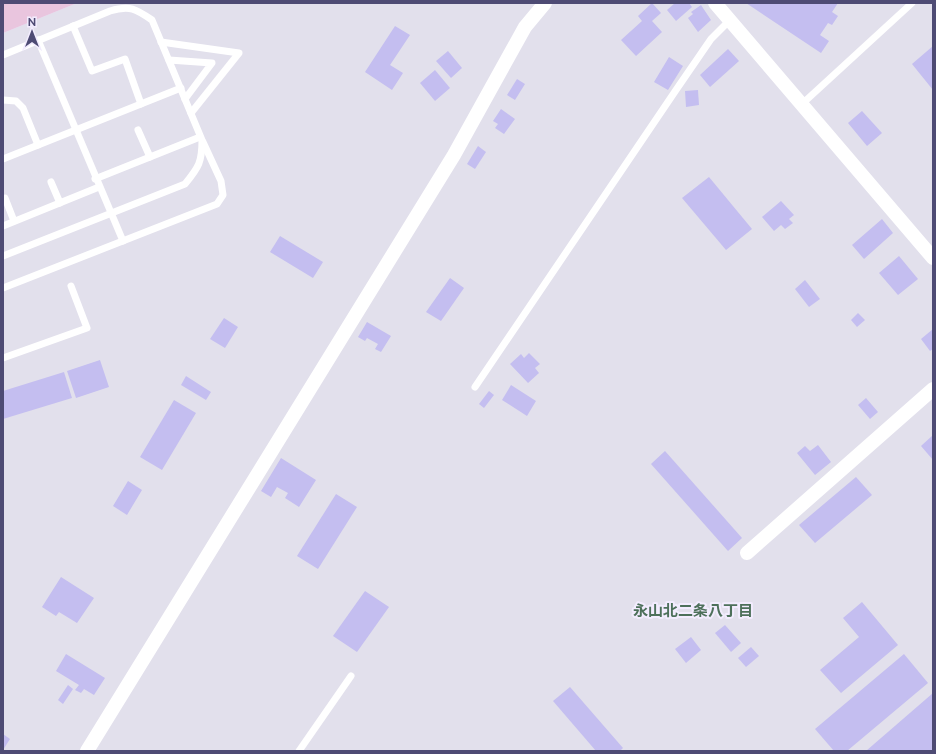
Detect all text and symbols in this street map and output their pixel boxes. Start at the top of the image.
north arrow [12,12,52,52]
text: N [28,16,36,29]
district label: 永山北二条八丁目 [633,602,753,620]

